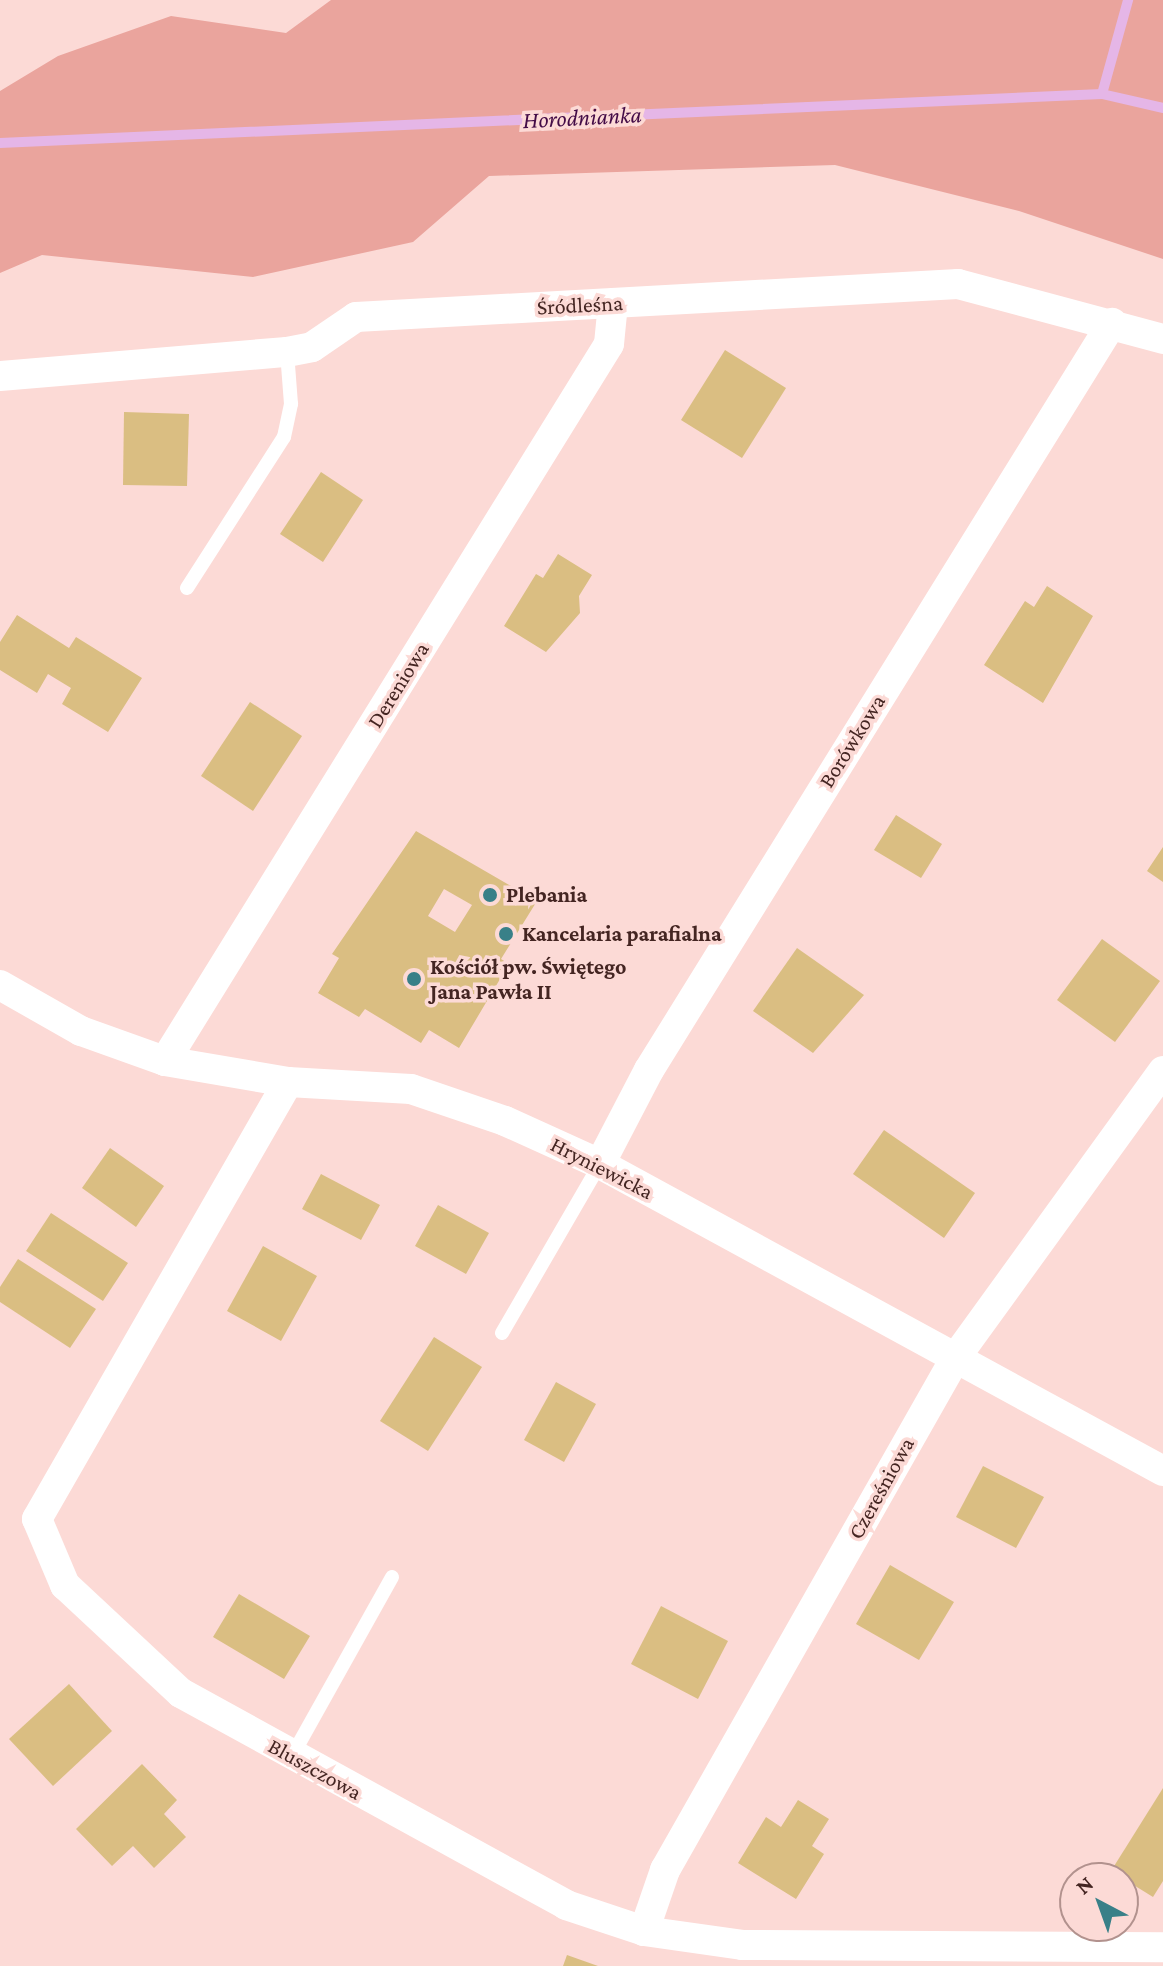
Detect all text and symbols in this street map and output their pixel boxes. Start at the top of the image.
water label: Horodnianka [522,100,642,134]
street label: Śródleśna [536,290,624,320]
street label: Dereniowa [361,637,435,733]
street label: Borówkowa [813,690,891,792]
place label: Plebania [506,882,587,908]
marker: Plebania [481,886,499,904]
place label: Kancelaria parafialna [522,921,722,947]
marker: Kancelaria parafialna [497,925,515,943]
place label: Kościół pw. Świętego Jana Pawła II [430,953,627,1004]
marker: Kościół pw. Świętego Jana Pawła II [405,970,423,988]
street label: Hryniewicka [546,1131,658,1205]
street label: Czereśniowa [842,1433,920,1543]
street label: Bluszczowa [264,1732,366,1806]
north arrow [1059,1862,1139,1942]
text: N [1070,1871,1098,1899]

